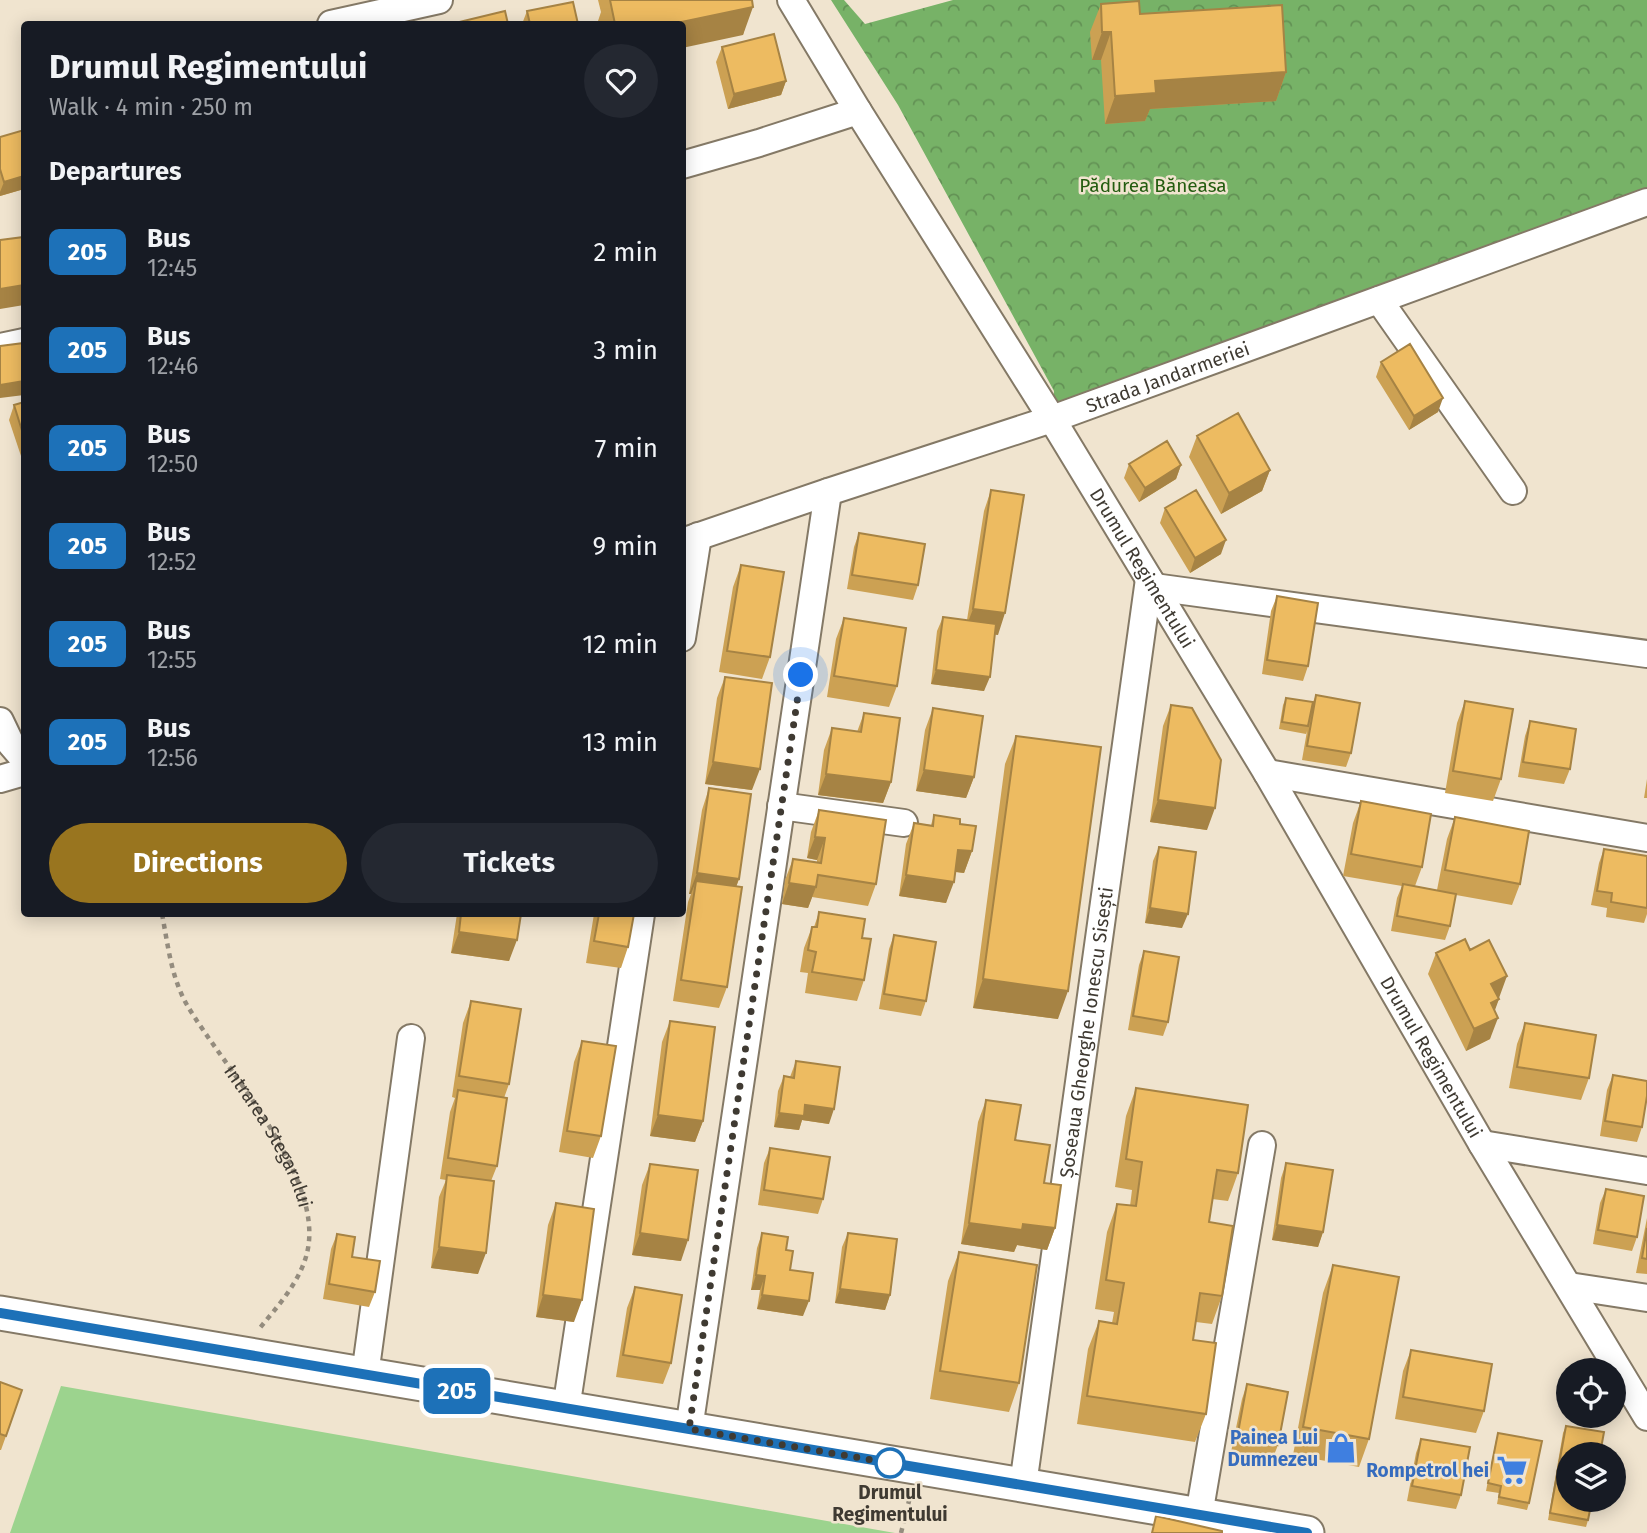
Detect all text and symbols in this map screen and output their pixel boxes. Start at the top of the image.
button: heart [584,44,658,118]
text: Drumul Regimentului [49,47,367,87]
text: Walk · 4 min · 250 m [49,93,253,121]
text: Departures [49,156,182,187]
park label: Pădurea Băneasa [1079,174,1227,197]
text: Bus [147,223,190,254]
text: 2 min [593,237,658,268]
text: 205 [68,238,107,266]
text: 12:45 [147,254,197,282]
text: Bus [147,321,190,352]
text: 3 min [593,335,658,366]
text: 205 [68,336,107,364]
street label: Strada Jandarmeriei [1083,336,1253,417]
text: 12:46 [147,352,198,380]
text: Bus [147,419,190,450]
text: 7 min [595,433,658,464]
text: 205 [68,434,107,462]
text: 12:50 [147,450,198,478]
street label: Drumul Regimentului [1085,484,1200,652]
text: Bus [147,517,190,548]
text: 9 min [593,531,658,562]
text: 205 [68,532,107,560]
text: 12:52 [147,548,197,576]
text: Bus [147,615,190,646]
text: 12 min [582,629,658,660]
text: 205 [68,630,107,658]
text: 12:55 [147,646,197,674]
your location [783,657,818,692]
text: Bus [147,713,190,744]
text: 13 min [582,727,658,758]
text: 205 [68,728,107,756]
text: 12:56 [147,744,198,772]
button: Directions [49,823,347,903]
button: Tickets [361,823,658,903]
street label: Șoseaua Gheorghe Ionescu Sisești [1054,885,1118,1179]
street label: Drumul Regimentului [1376,972,1487,1142]
street label: Intrarea Stegarului [220,1060,317,1210]
map controls [1556,1358,1626,1512]
button: locate [1556,1358,1626,1428]
line badge: 205 [417,1368,497,1414]
text: 205 [437,1377,477,1405]
place label: Painea Lui Dumnezeu [1228,1426,1318,1471]
shop icon: Painea Lui Dumnezeu [1324,1431,1358,1465]
button: layers [1556,1442,1626,1512]
marker: Drumul Regimentului [875,1448,905,1478]
supermarket icon: Rompetrol hei [1495,1453,1529,1487]
place label: Rompetrol hei [1366,1459,1489,1482]
place label: Drumul Regimentului [832,1481,948,1526]

